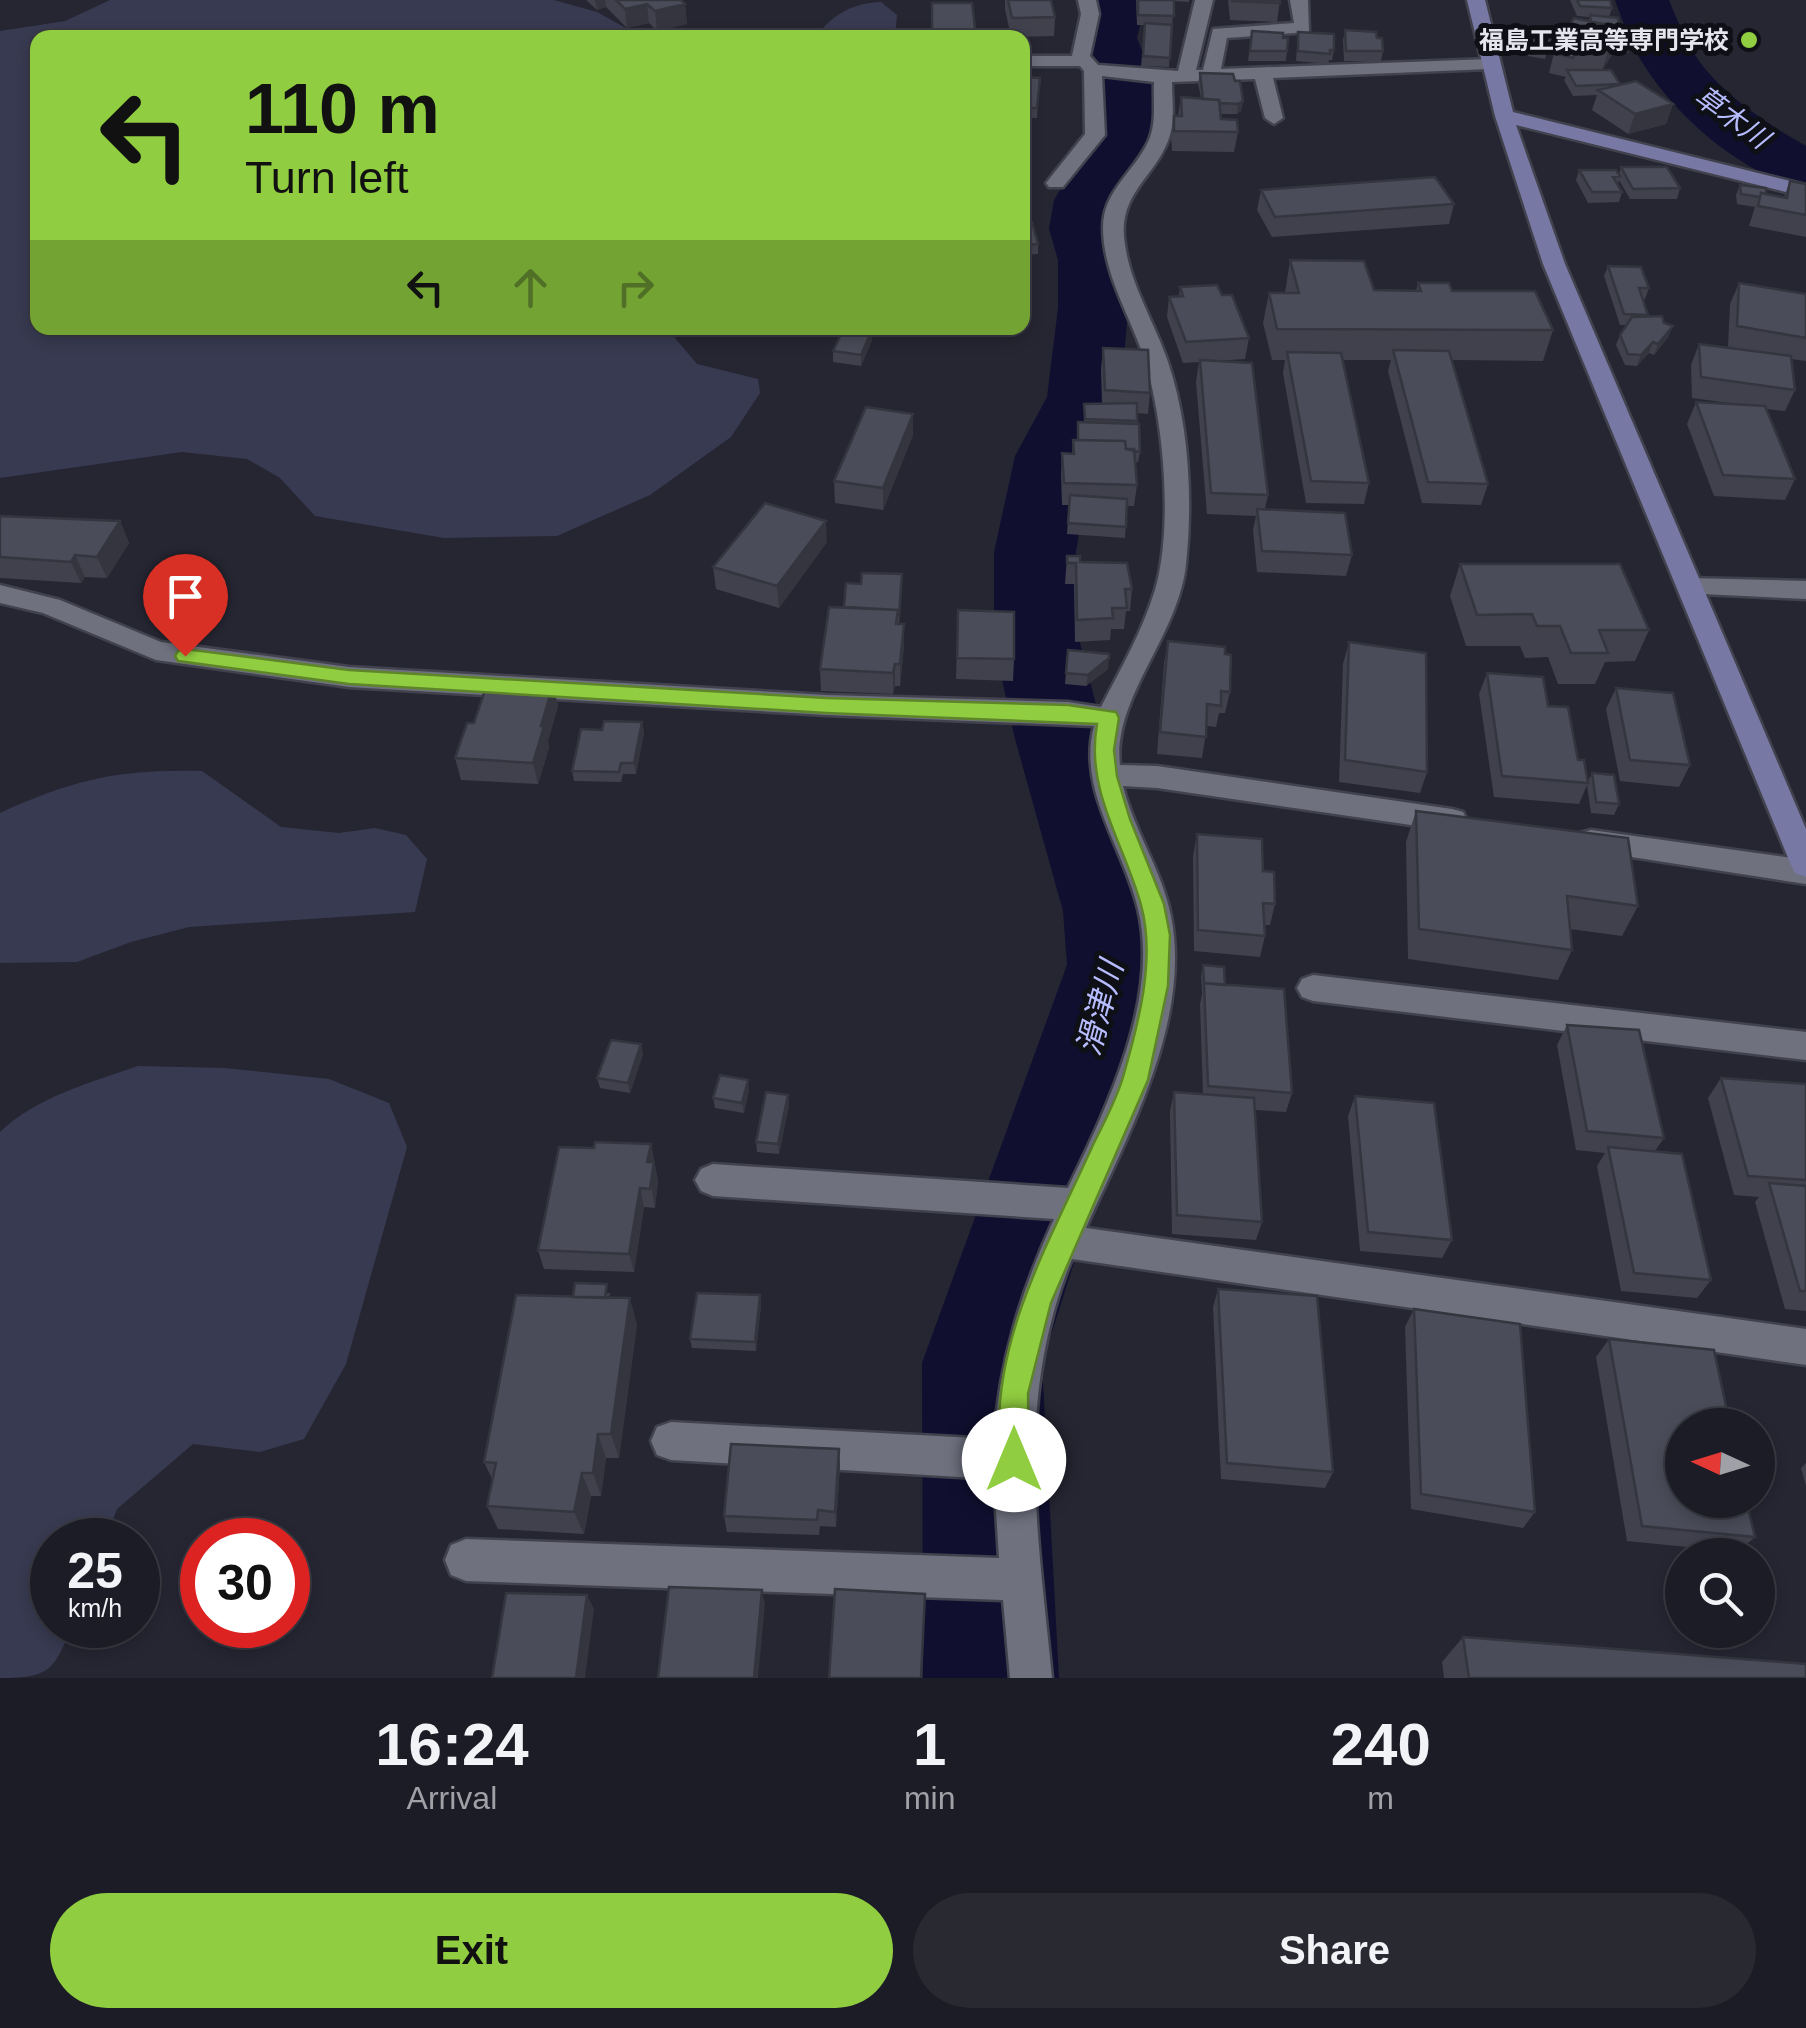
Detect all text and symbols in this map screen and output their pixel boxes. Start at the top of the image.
place label: 福島工業高等専門学校 [1479,26,1729,54]
marker: 福島工業高等専門学校 [1738,29,1760,51]
icon: left [80,70,210,200]
text: 110 m [245,70,440,148]
water label: 草木川 [1689,80,1777,156]
text: Turn left [245,152,408,203]
icon: left [398,260,453,315]
icon: ahead [503,260,558,315]
icon: right [608,260,663,315]
pin [143,554,228,657]
icon: arrive [158,569,213,624]
water label: 滑津川 [1070,954,1131,1059]
position arrow [962,1408,1066,1512]
north arrow [1665,1408,1775,1518]
map controls [1665,1408,1775,1648]
speed limit sign: 30 [180,1518,310,1648]
button: search [1665,1538,1775,1648]
text: 25 [67,1543,123,1599]
text: km/h [68,1594,122,1622]
text: 16:24 [375,1711,529,1778]
text: 1 [913,1711,946,1778]
text: 240 [1331,1711,1431,1778]
text: Arrival [407,1780,497,1816]
text: min [904,1780,955,1816]
text: m [1367,1780,1394,1816]
button: Exit [50,1893,893,2008]
button: Share [913,1893,1756,2008]

